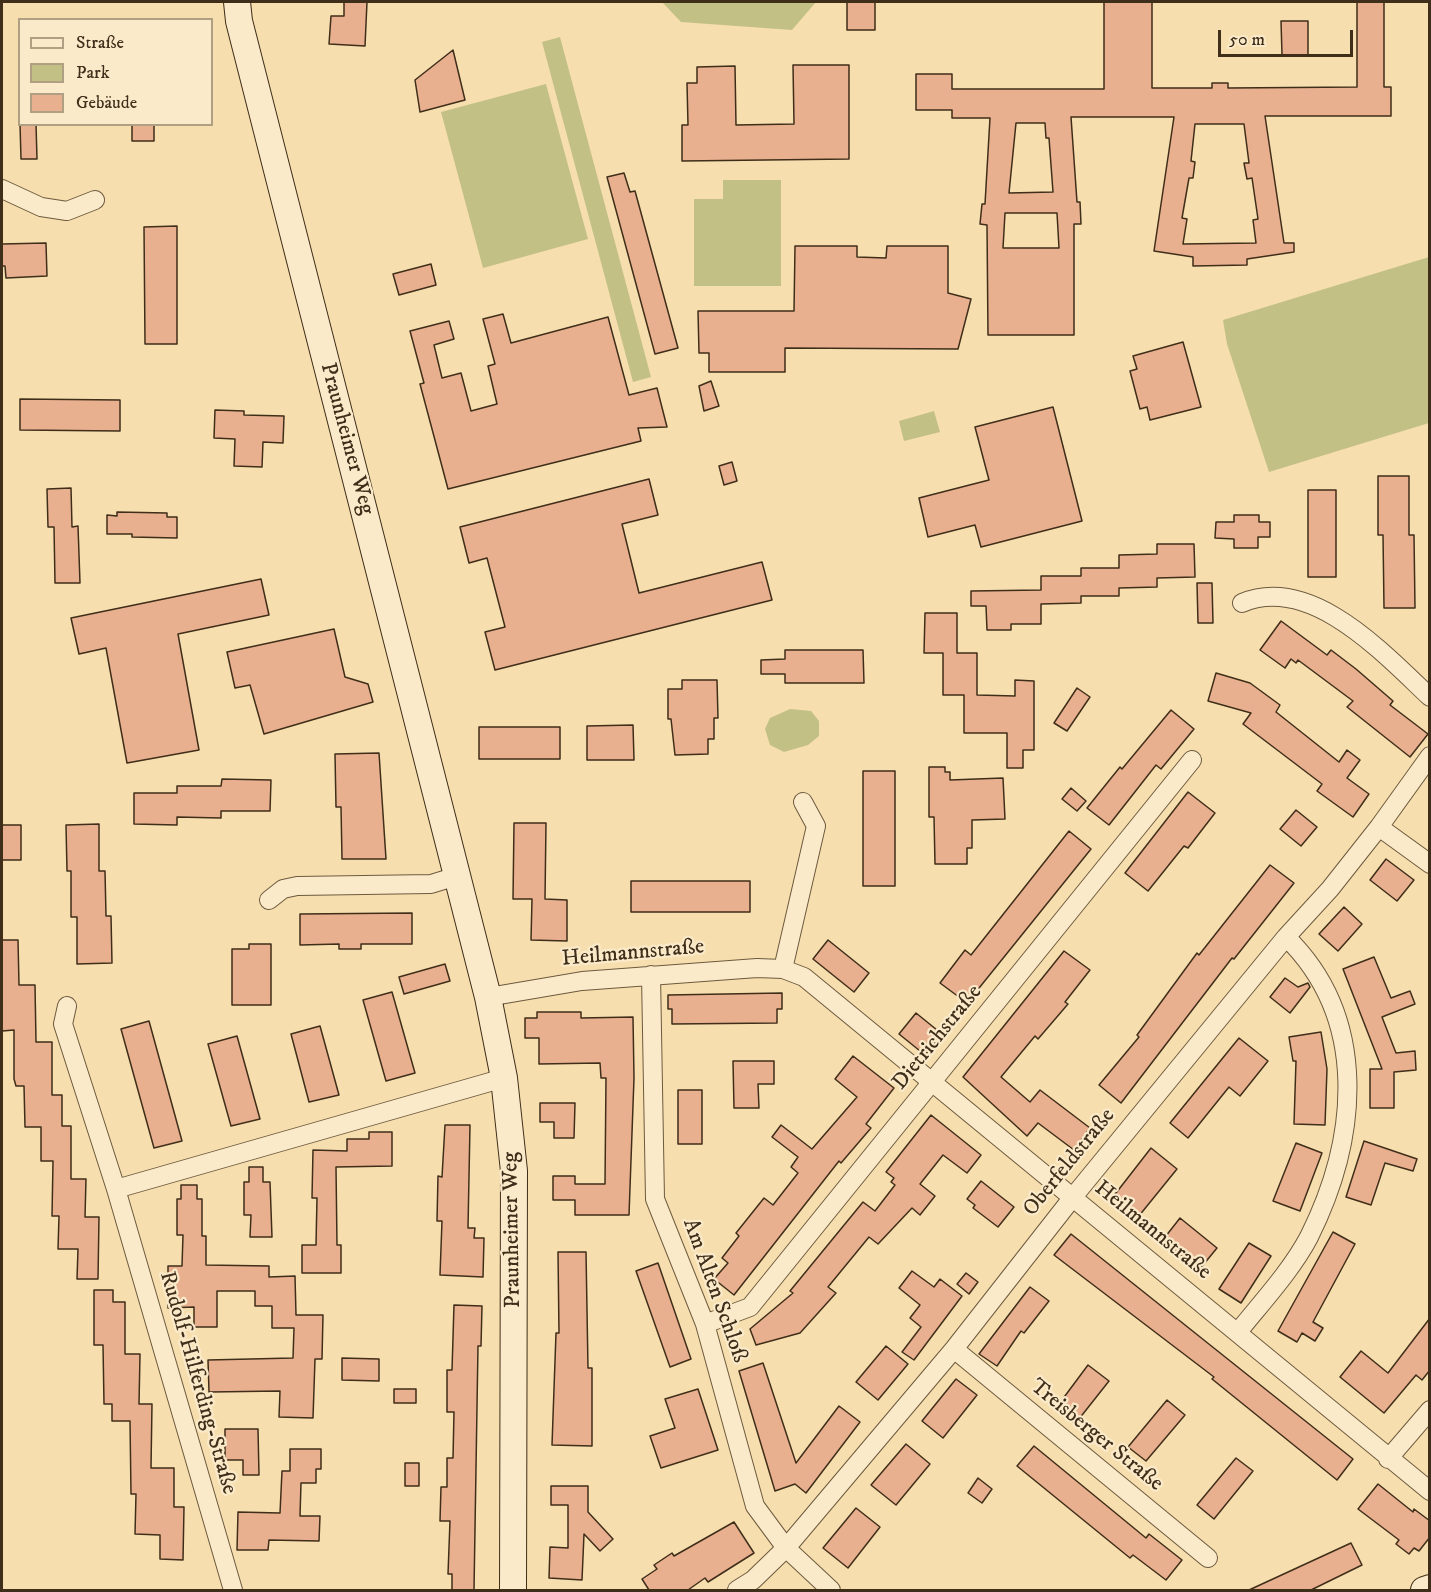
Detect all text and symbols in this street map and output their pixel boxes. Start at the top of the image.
legend [18,18,213,126]
scale bar [1221,18,1356,56]
text: 50 m [1229,29,1265,51]
text: Straße [76,32,124,54]
text: Park [76,62,110,84]
text: Gebäude [76,92,137,114]
street label: Praunheimer Weg [313,360,379,518]
street label: Heilmannstraße [561,935,705,973]
street label: Dietrichstraße [888,980,988,1096]
street label: Oberfeldstraße [1018,1104,1122,1222]
street label: Praunheimer Weg [498,1152,528,1308]
street label: Heilmannstraße [1088,1176,1216,1286]
street label: Am Alten Schloß [676,1215,752,1367]
street label: Rudolf-Hilferding-Straße [153,1269,241,1497]
street label: Treisberger Straße [1024,1374,1168,1498]

